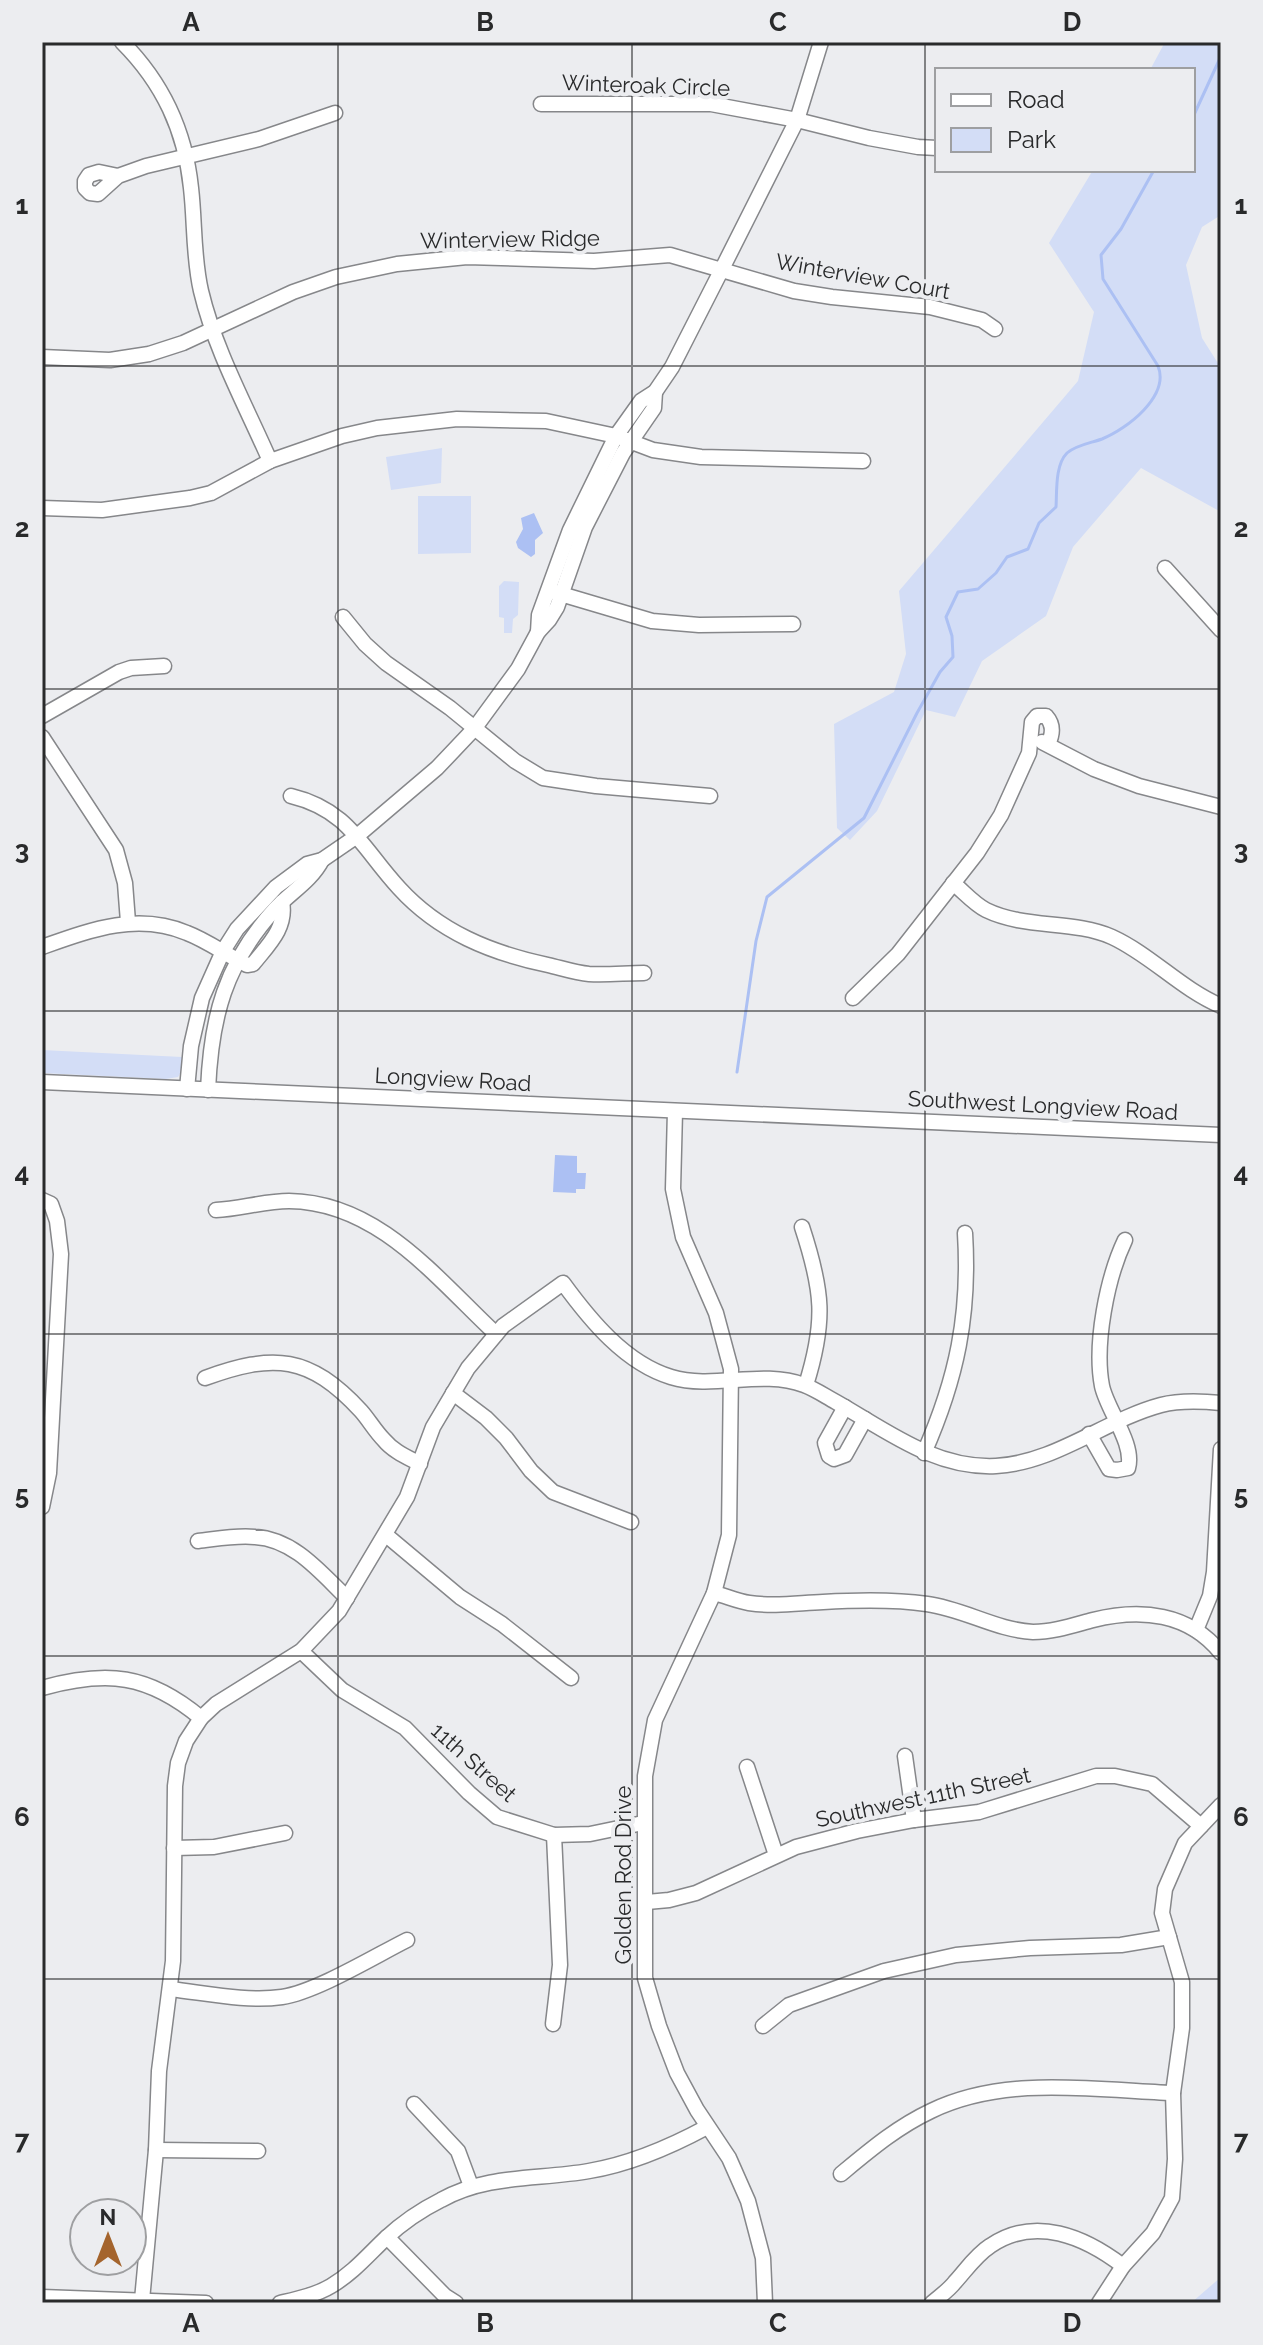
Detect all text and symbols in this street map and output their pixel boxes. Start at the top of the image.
text: A [182,7,200,37]
text: B [476,7,494,37]
text: C [769,7,787,37]
text: D [1063,7,1081,37]
legend [935,68,1195,172]
street label: Winteroak Circle [561,69,731,101]
text: Road [1007,85,1065,114]
text: Park [1007,125,1056,154]
text: 1 [16,190,29,220]
text: 1 [1235,190,1248,220]
street label: Winterview Ridge [420,224,600,254]
street label: Winterview Court [774,248,953,304]
text: 2 [15,513,29,543]
text: 2 [1234,513,1248,543]
text: 3 [15,835,29,865]
text: 3 [1234,835,1248,865]
street label: Longview Road [374,1062,532,1096]
street label: Southwest Longview Road [907,1085,1179,1125]
text: 4 [15,1158,29,1188]
text: 4 [1234,1158,1248,1188]
text: 5 [15,1480,29,1510]
text: 5 [1234,1480,1248,1510]
street label: 11th Street [426,1717,522,1807]
street label: Southwest 11th Street [813,1761,1033,1832]
street label: Golden Rod Drive [610,1786,636,1964]
text: 6 [14,1802,30,1832]
text: 6 [1233,1802,1249,1832]
text: 7 [15,2125,30,2155]
text: 7 [1234,2125,1249,2155]
north arrow [68,2197,148,2277]
text: N [100,2204,116,2230]
text: A [182,2308,200,2338]
text: B [476,2308,494,2338]
text: C [769,2308,787,2338]
text: D [1063,2308,1081,2338]

